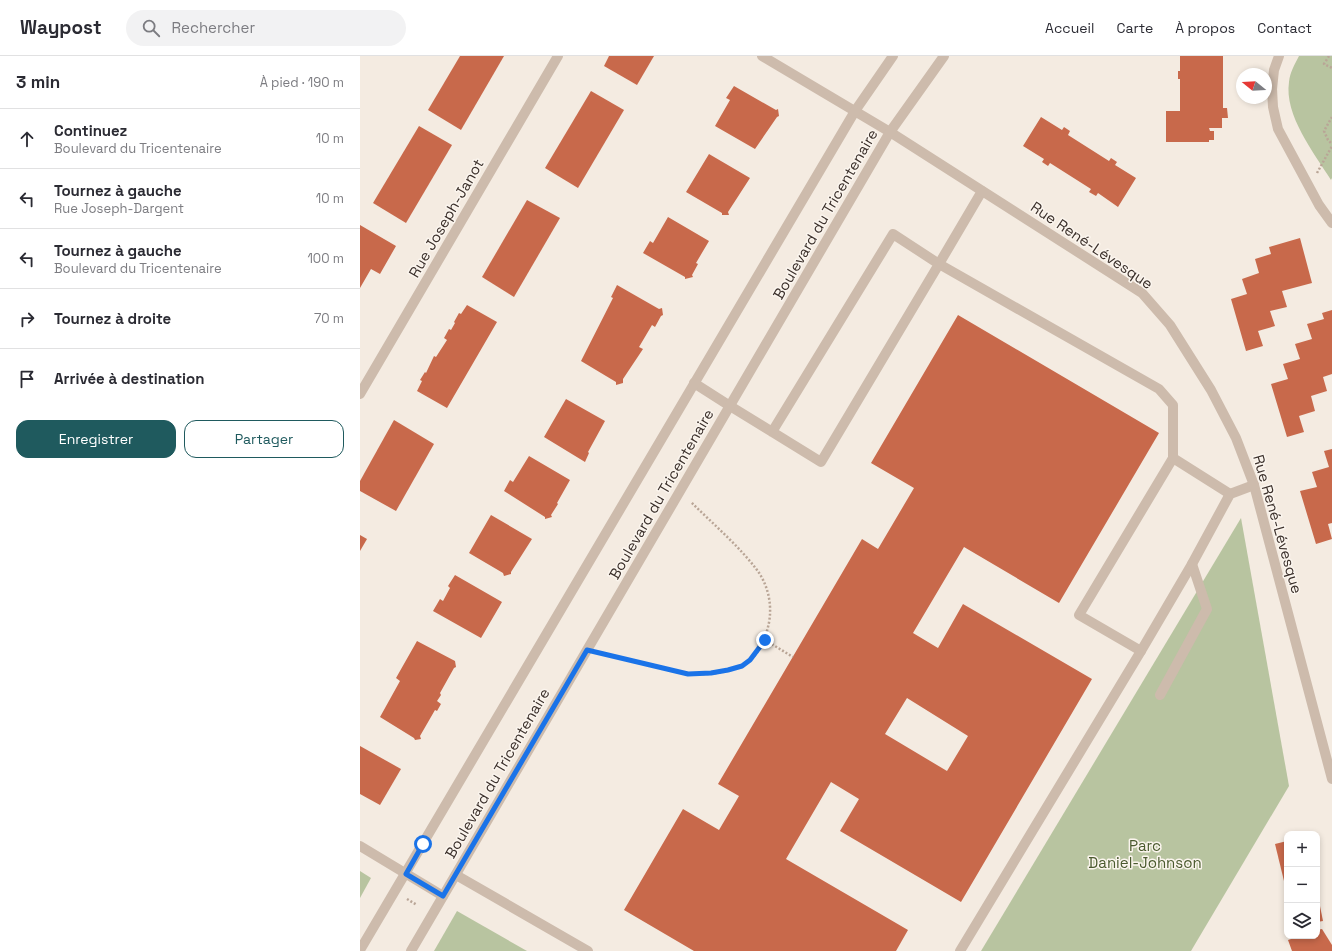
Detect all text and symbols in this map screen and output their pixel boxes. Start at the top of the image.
search box [126,10,406,46]
text: Waypost [20,15,102,40]
icon: search [140,17,162,39]
text: Rechercher [172,18,255,37]
text: Accueil [1045,19,1094,37]
text: Carte [1116,19,1153,37]
text: À propos [1175,19,1235,37]
text: Contact [1257,19,1312,37]
north arrow [1236,68,1272,104]
text: 3 min [16,71,60,93]
text: À pied · 190 m [260,74,344,91]
text: Continuez [54,121,127,140]
street label: Boulevard du Tricentenaire [768,125,882,303]
icon: ahead [16,128,38,150]
text: 10 m [316,130,344,147]
text: Boulevard du Tricentenaire [54,140,222,157]
street label: Rue Joseph-Janot [404,155,488,281]
text: Tournez à gauche [54,181,182,200]
icon: left [16,188,38,210]
text: 10 m [316,190,344,207]
street label: Rue René-Lévesque [1027,197,1157,293]
text: Rue Joseph-Dargent [54,200,184,217]
text: Tournez à gauche [54,241,182,260]
icon: left [16,248,38,270]
text: 100 m [307,250,344,267]
text: Boulevard du Tricentenaire [54,260,222,277]
icon: right [16,308,38,330]
text: Tournez à droite [54,309,171,328]
text: 70 m [314,310,344,327]
icon: arrive [16,368,38,390]
text: Arrivée à destination [54,369,204,388]
street label: Boulevard du Tricentenaire [604,405,718,583]
button: Enregistrer [16,420,176,458]
button: Partager [184,420,344,458]
street label: Rue René-Lévesque [1249,452,1307,596]
route end [756,631,774,649]
street label: Boulevard du Tricentenaire [440,684,554,862]
map controls [1284,831,1320,939]
button: + [1284,831,1320,867]
route start [414,835,432,853]
park label: Parc Daniel-Johnson [1088,836,1202,872]
button: − [1284,867,1320,903]
button: layers [1284,903,1320,939]

